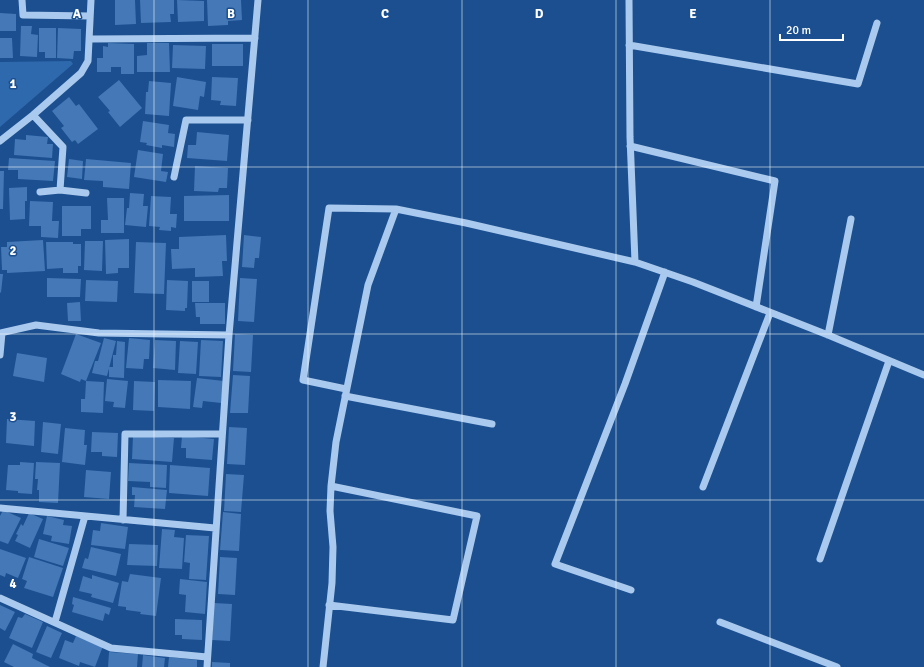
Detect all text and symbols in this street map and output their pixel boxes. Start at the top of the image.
text: A [73,6,82,22]
text: B [227,6,235,22]
text: C [381,6,389,22]
text: D [535,6,544,22]
text: E [689,6,697,22]
scale bar [780,16,843,42]
text: 20 m [786,23,811,38]
text: 1 [9,76,17,92]
text: 2 [9,243,17,259]
text: 3 [9,409,17,425]
text: 4 [9,576,17,592]

